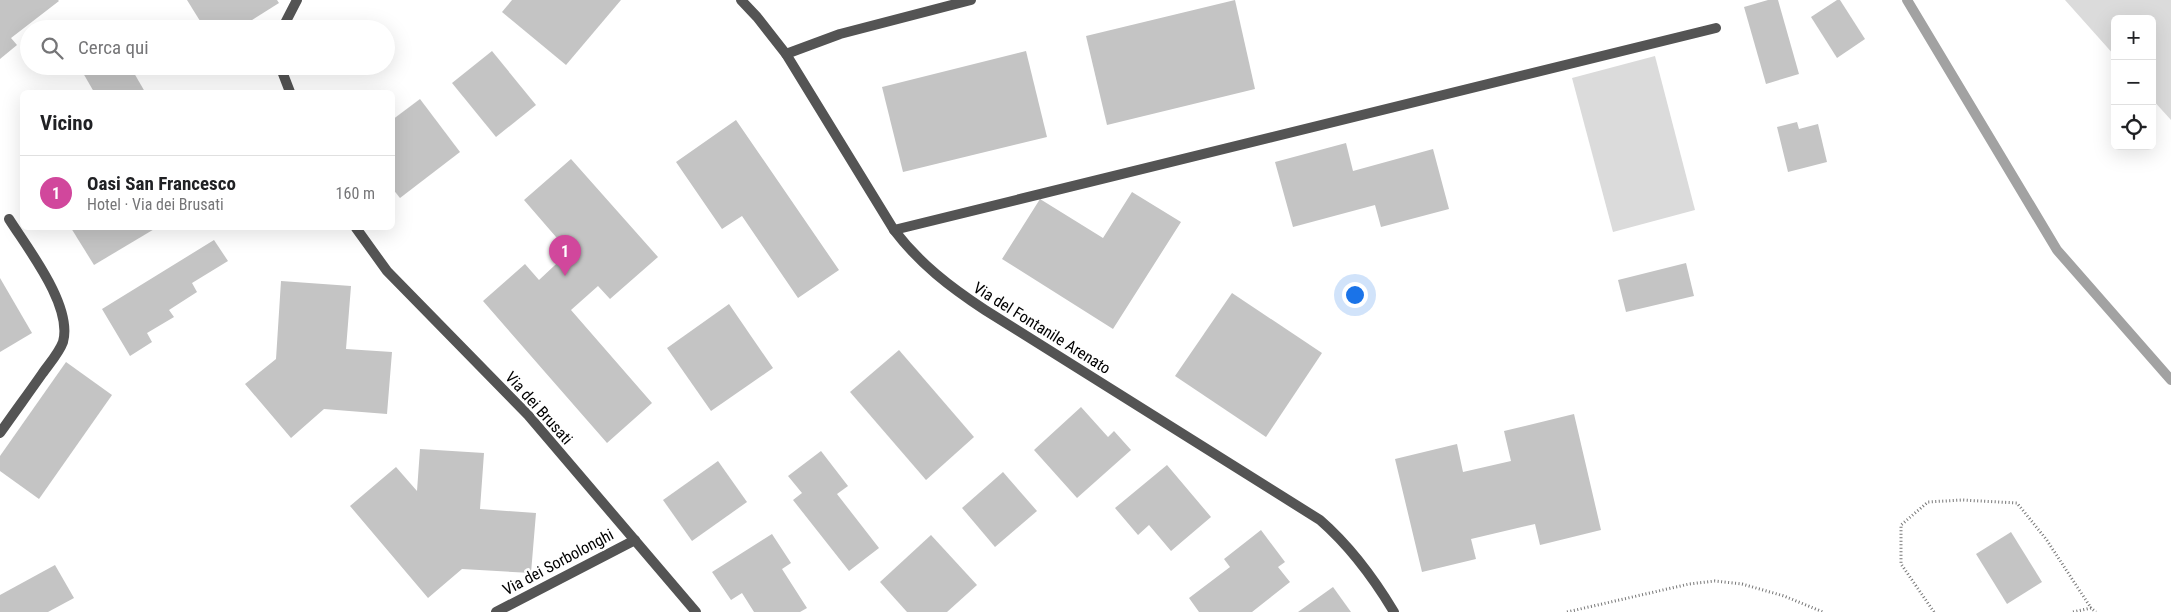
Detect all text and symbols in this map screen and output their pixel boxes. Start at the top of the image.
map controls [2111,15,2156,150]
button: + [2111,15,2156,60]
search box [20,20,395,75]
icon: search [38,34,66,62]
text: Cerca qui [78,36,149,59]
button: − [2111,60,2156,105]
button: locate [2111,105,2156,150]
text: Vicino [40,111,93,135]
text: Oasi San Francesco [87,172,236,195]
text: 1 [52,184,60,203]
text: 160 m [336,184,375,203]
text: Hotel · Via dei Brusati [87,195,224,214]
pin: 1 [549,235,581,276]
street label: Via del Fontanile Arenato [970,278,1114,378]
your location [1342,282,1368,308]
street label: Via dei Brusati [501,368,577,448]
street label: Via dei Sorbolonghi [499,525,617,599]

